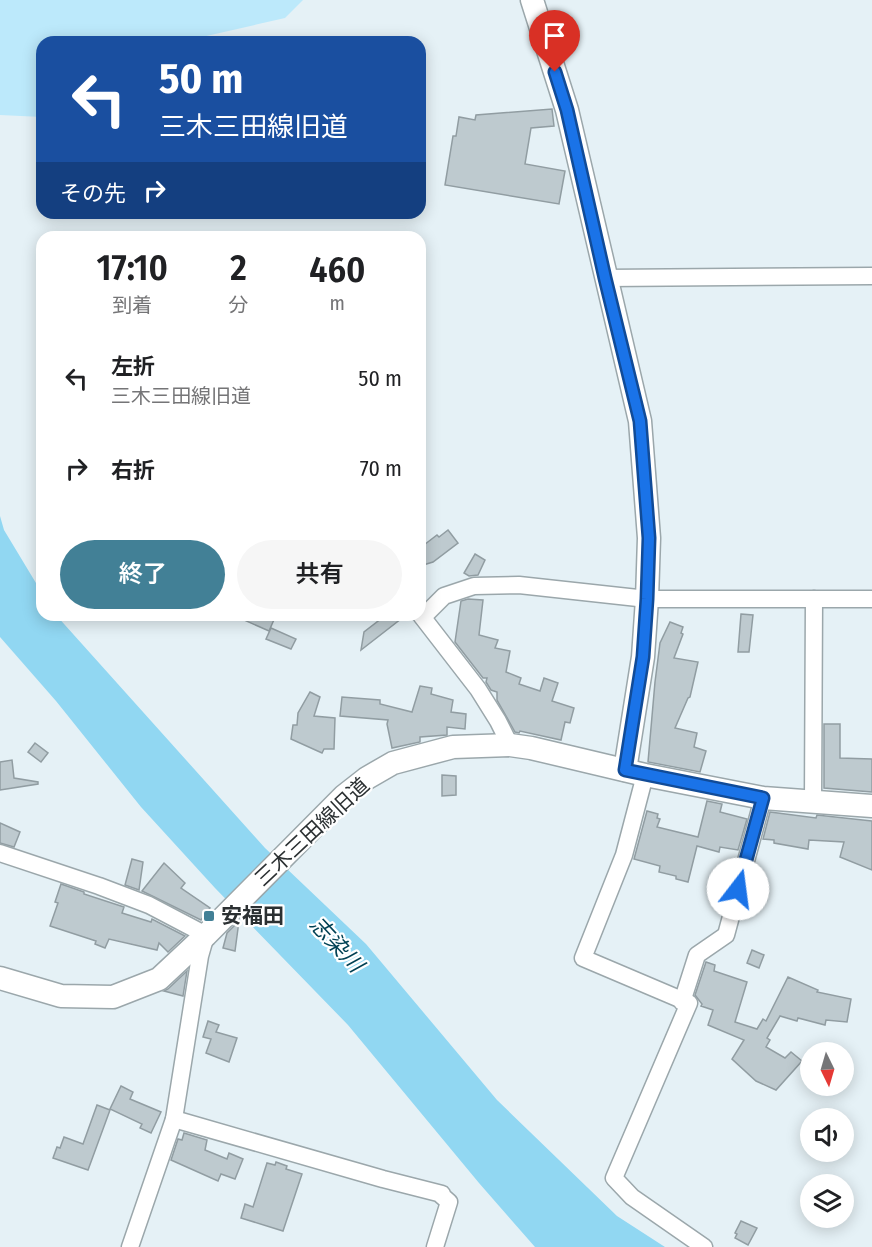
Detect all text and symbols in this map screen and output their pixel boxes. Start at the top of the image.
pin [529,10,580,72]
icon: arrive [538,19,571,52]
text: 50 m [159,54,243,104]
icon: left [60,60,138,138]
text: 三木三田線旧道 [159,111,348,143]
icon: right [138,174,171,207]
text: その先 [60,180,126,207]
text: 17:10 [97,246,168,290]
text: 2 [230,246,247,290]
text: 460 [309,248,365,292]
text: m [330,291,345,315]
text: 到着 [112,293,152,317]
text: 分 [229,293,249,317]
text: 左折 [111,353,155,380]
icon: left [60,362,93,395]
text: 50 m [358,365,402,392]
text: 三木三田線旧道 [111,384,251,408]
icon: right [60,452,93,485]
text: 70 m [360,455,402,482]
text: 右折 [111,457,155,484]
button: 終了 [60,540,225,609]
button: 共有 [237,540,402,609]
street label: 三木三田線旧道 [249,772,375,892]
position arrow [706,857,770,921]
place label: 安福田 [221,903,284,929]
marker: 安福田 [202,909,216,923]
water label: 志染川 [304,911,370,979]
north arrow [800,1042,854,1096]
map controls [800,1042,854,1228]
button: sound [800,1108,854,1162]
button: layers [800,1174,854,1228]

